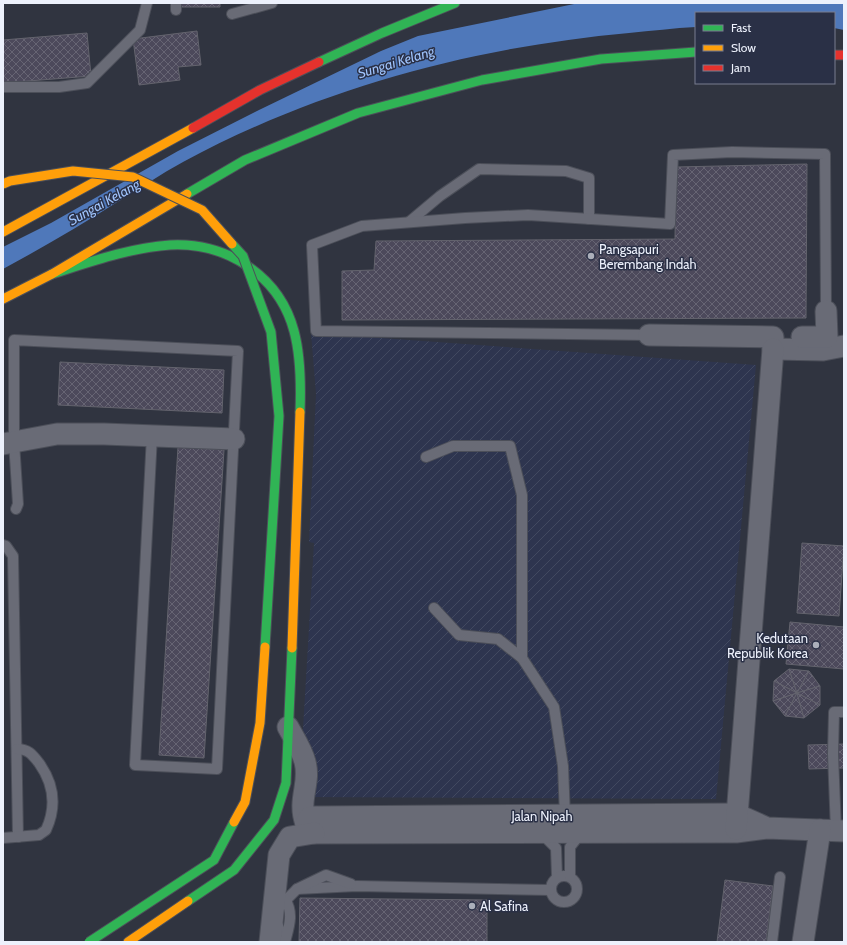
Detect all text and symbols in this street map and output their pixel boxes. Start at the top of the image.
legend [695,12,835,84]
text: Fast [731,20,751,35]
text: Slow [731,40,756,55]
water label: Sungai Kelang [355,42,437,82]
text: Jam [730,60,750,75]
water label: Sungai Kelang [65,175,144,229]
place label: Pangsapuri Berembang Indah [599,241,697,272]
marker: Pangsapuri Berembang Indah [586,251,596,261]
place label: Kedutaan Republik Korea [727,630,809,661]
marker: Kedutaan Republik Korea [811,640,821,650]
street label: Jalan Nipah [510,808,573,824]
place label: Al Safina [480,898,529,914]
marker: Al Safina [467,901,477,911]

